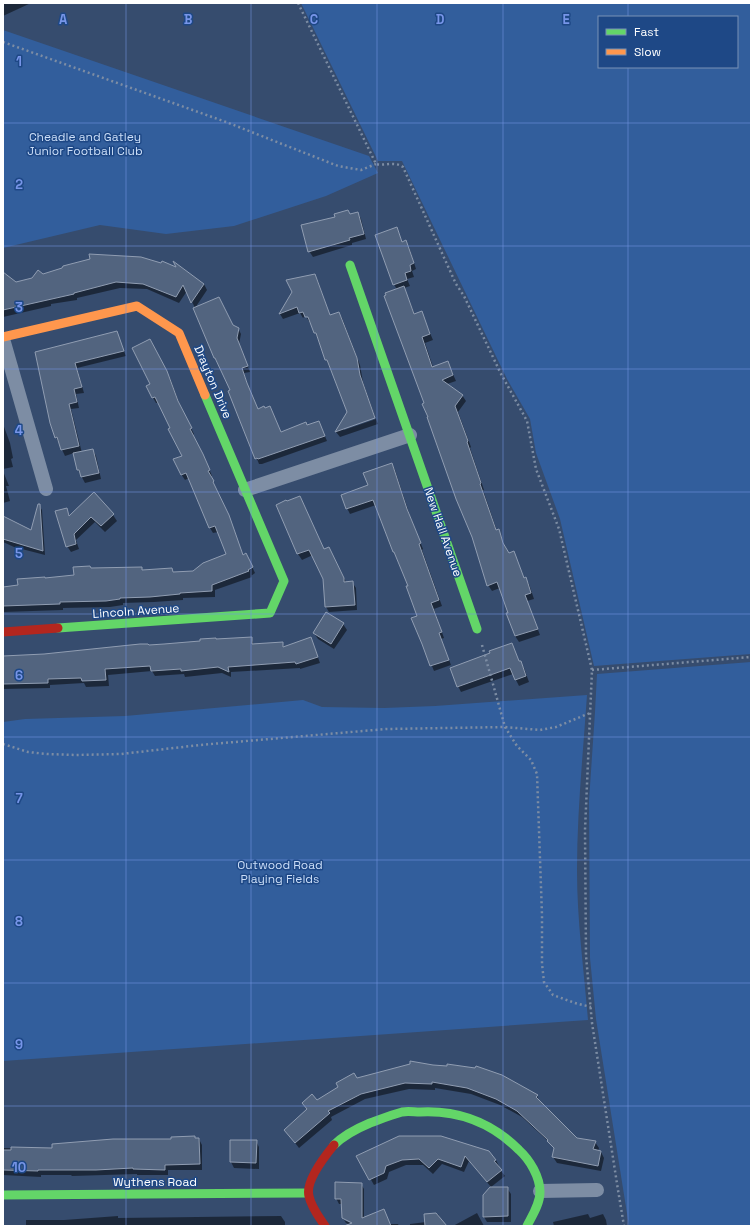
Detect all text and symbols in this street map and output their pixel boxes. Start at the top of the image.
text: A [59,11,68,28]
text: B [184,11,193,28]
text: C [310,11,318,28]
text: D [436,11,445,28]
text: E [562,11,570,28]
legend [598,16,738,68]
text: Fast [634,24,659,40]
text: Slow [634,44,661,60]
text: 1 [16,53,22,70]
park label: Cheadle and Gatley Junior Football Club [27,129,143,159]
text: 2 [15,176,23,193]
text: 3 [15,299,23,316]
street label: Drayton Drive [190,343,236,421]
text: 4 [15,422,23,439]
street label: New Hall Avenue [420,485,466,579]
text: 5 [15,545,23,562]
street label: Lincoln Avenue [92,600,180,622]
text: 6 [15,667,23,684]
text: 7 [15,790,23,807]
park label: Outwood Road Playing Fields [237,857,323,887]
text: 8 [15,913,23,930]
text: 9 [15,1036,23,1053]
text: 10 [12,1159,26,1176]
street label: Wythens Road [113,1174,197,1190]

